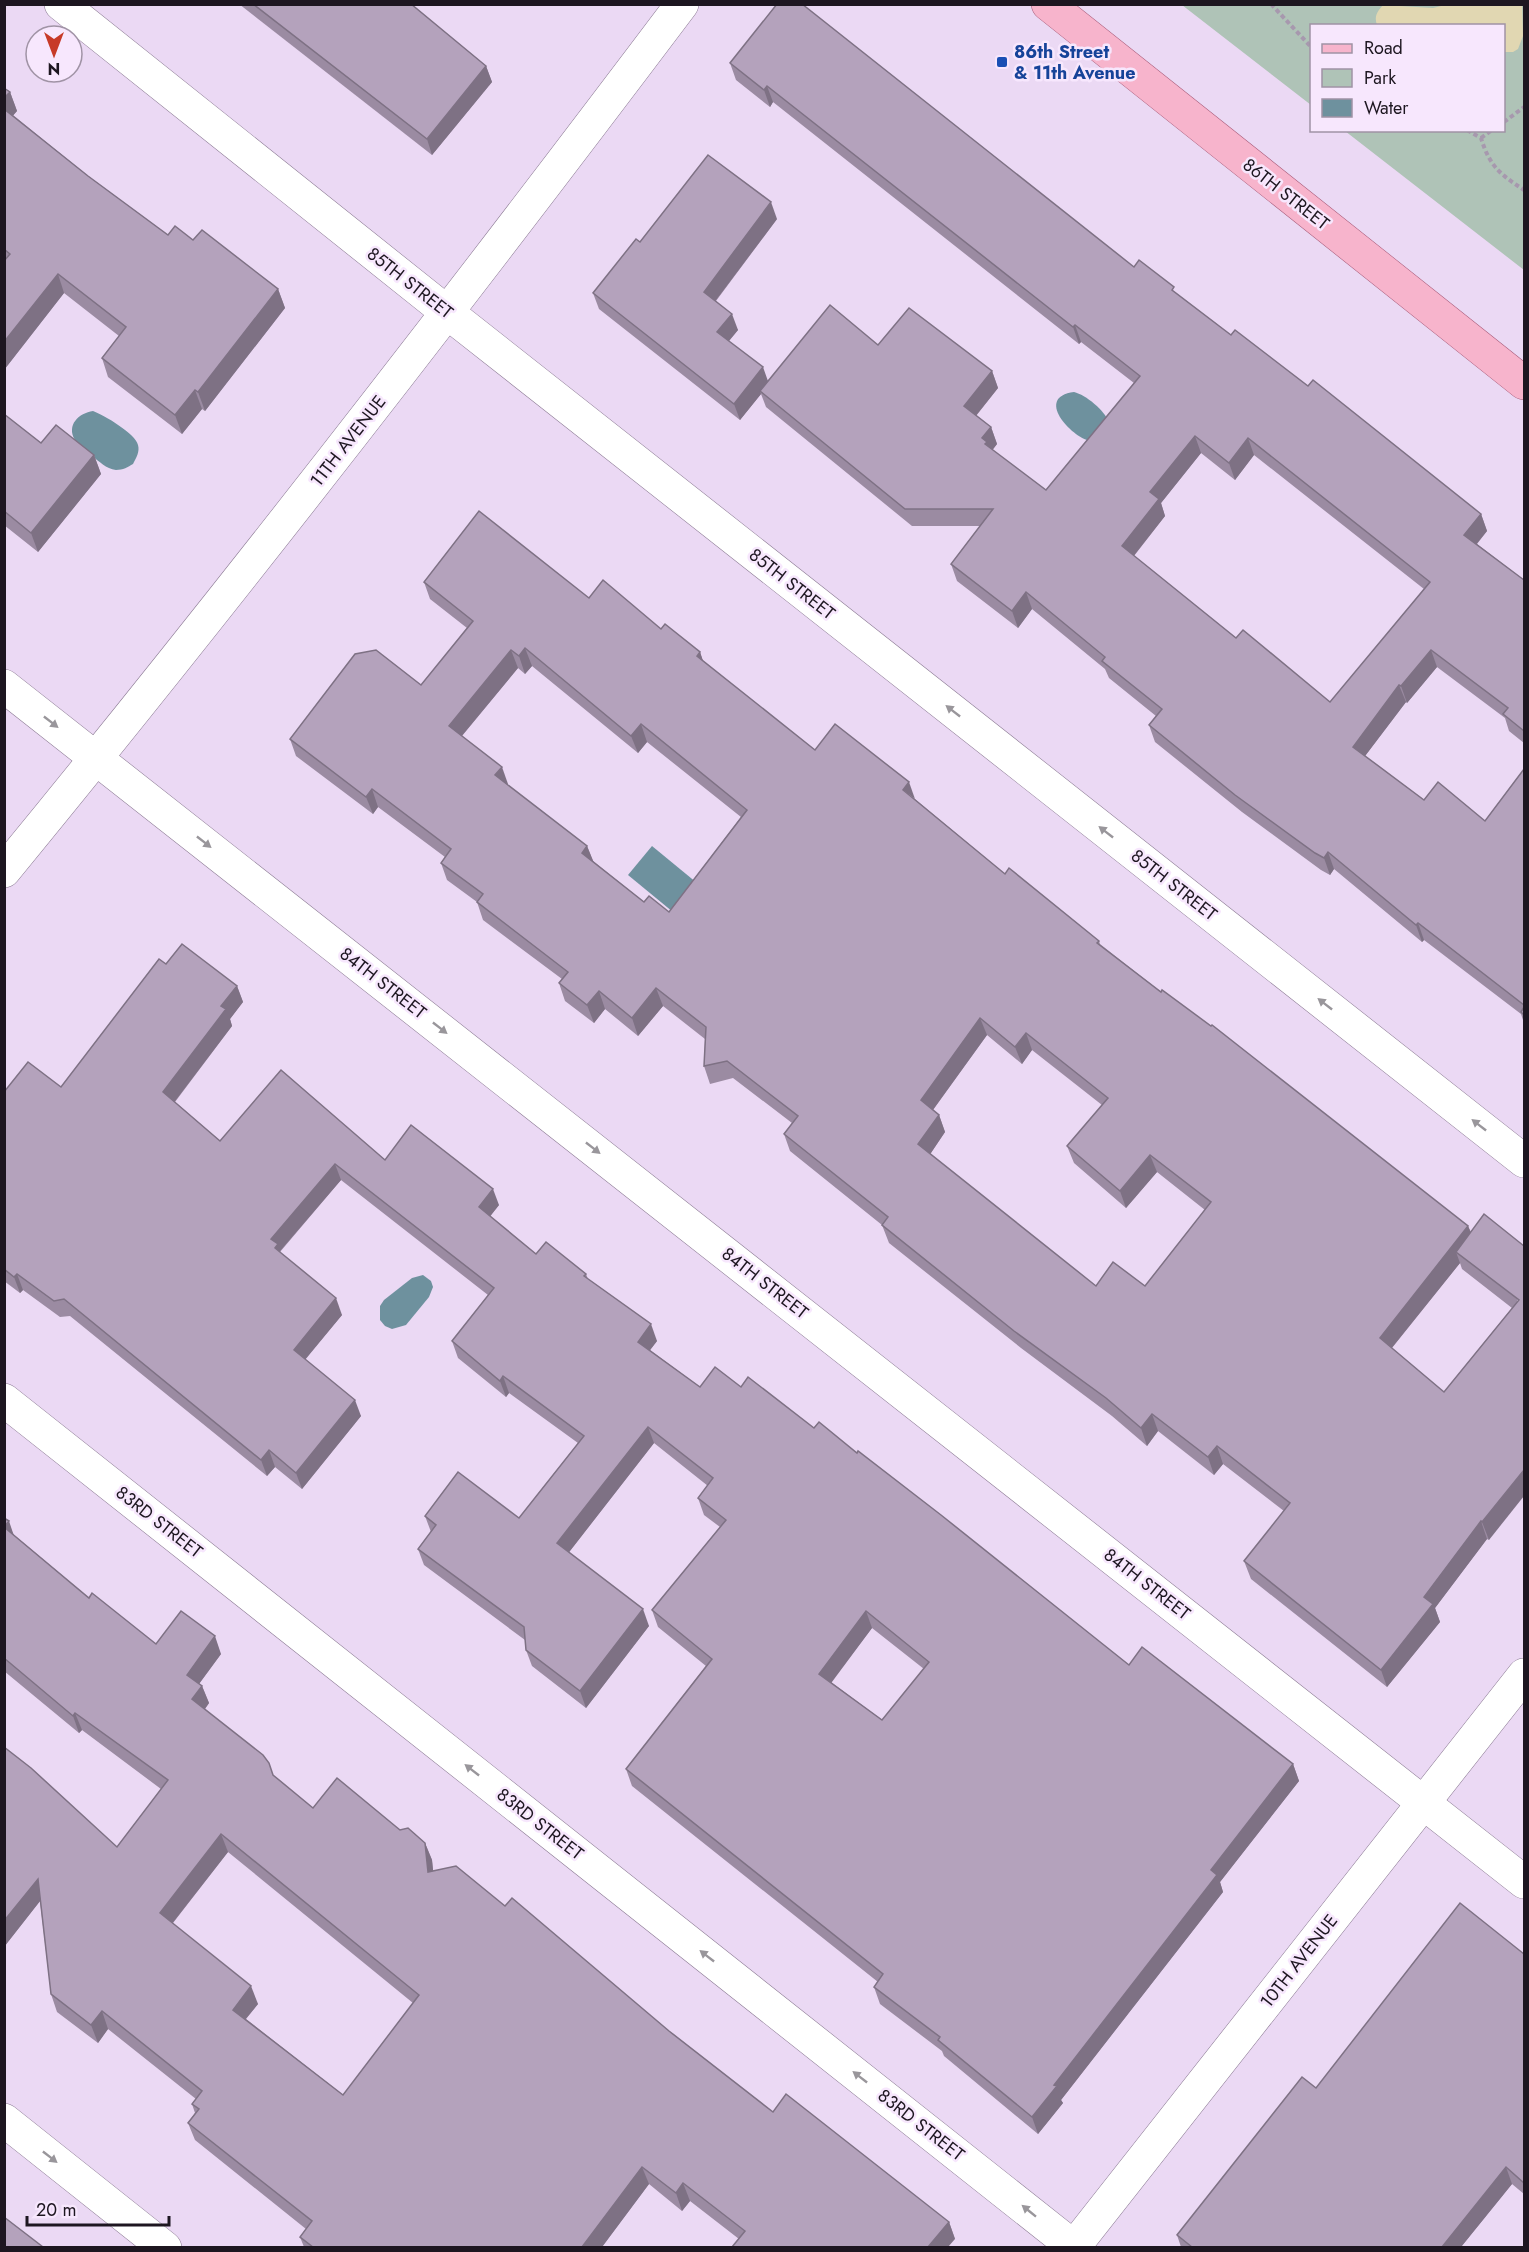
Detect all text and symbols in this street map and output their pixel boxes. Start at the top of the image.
north arrow [24,24,84,84]
legend [1310,24,1505,132]
text: Road [1364,35,1403,61]
place label: 86th Street & 11th Avenue [1014,39,1136,86]
marker: 86th Street & 11th Avenue [995,55,1009,69]
text: N [48,57,60,80]
text: Park [1364,65,1396,91]
text: Water [1364,95,1409,121]
street label: 86TH STREET [1237,152,1335,236]
street label: 85TH STREET [361,241,459,325]
street label: 11TH AVENUE [304,390,392,492]
street label: 85TH STREET [743,542,841,626]
one-way arrow [945,704,961,717]
one-way arrow [43,716,58,728]
one-way arrow [1098,825,1114,838]
one-way arrow [197,836,212,848]
street label: 85TH STREET [1125,843,1223,927]
street label: 84TH STREET [334,941,432,1025]
one-way arrow [1318,999,1333,1011]
one-way arrow [432,1021,448,1034]
one-way arrow [1471,1119,1486,1131]
one-way arrow [586,1142,601,1154]
street label: 84TH STREET [716,1241,814,1325]
street label: 83RD STREET [110,1480,208,1565]
street label: 84TH STREET [1098,1542,1196,1626]
one-way arrow [464,1764,479,1776]
street label: 83RD STREET [491,1782,589,1867]
street label: 10TH AVENUE [1254,1909,1344,2013]
one-way arrow [699,1949,715,1962]
one-way arrow [852,2071,867,2083]
street label: 83RD STREET [872,2083,970,2168]
one-way arrow [43,2150,58,2162]
scale bar [27,2189,170,2227]
text: 20 m [36,2197,76,2223]
one-way arrow [1021,2205,1037,2218]

